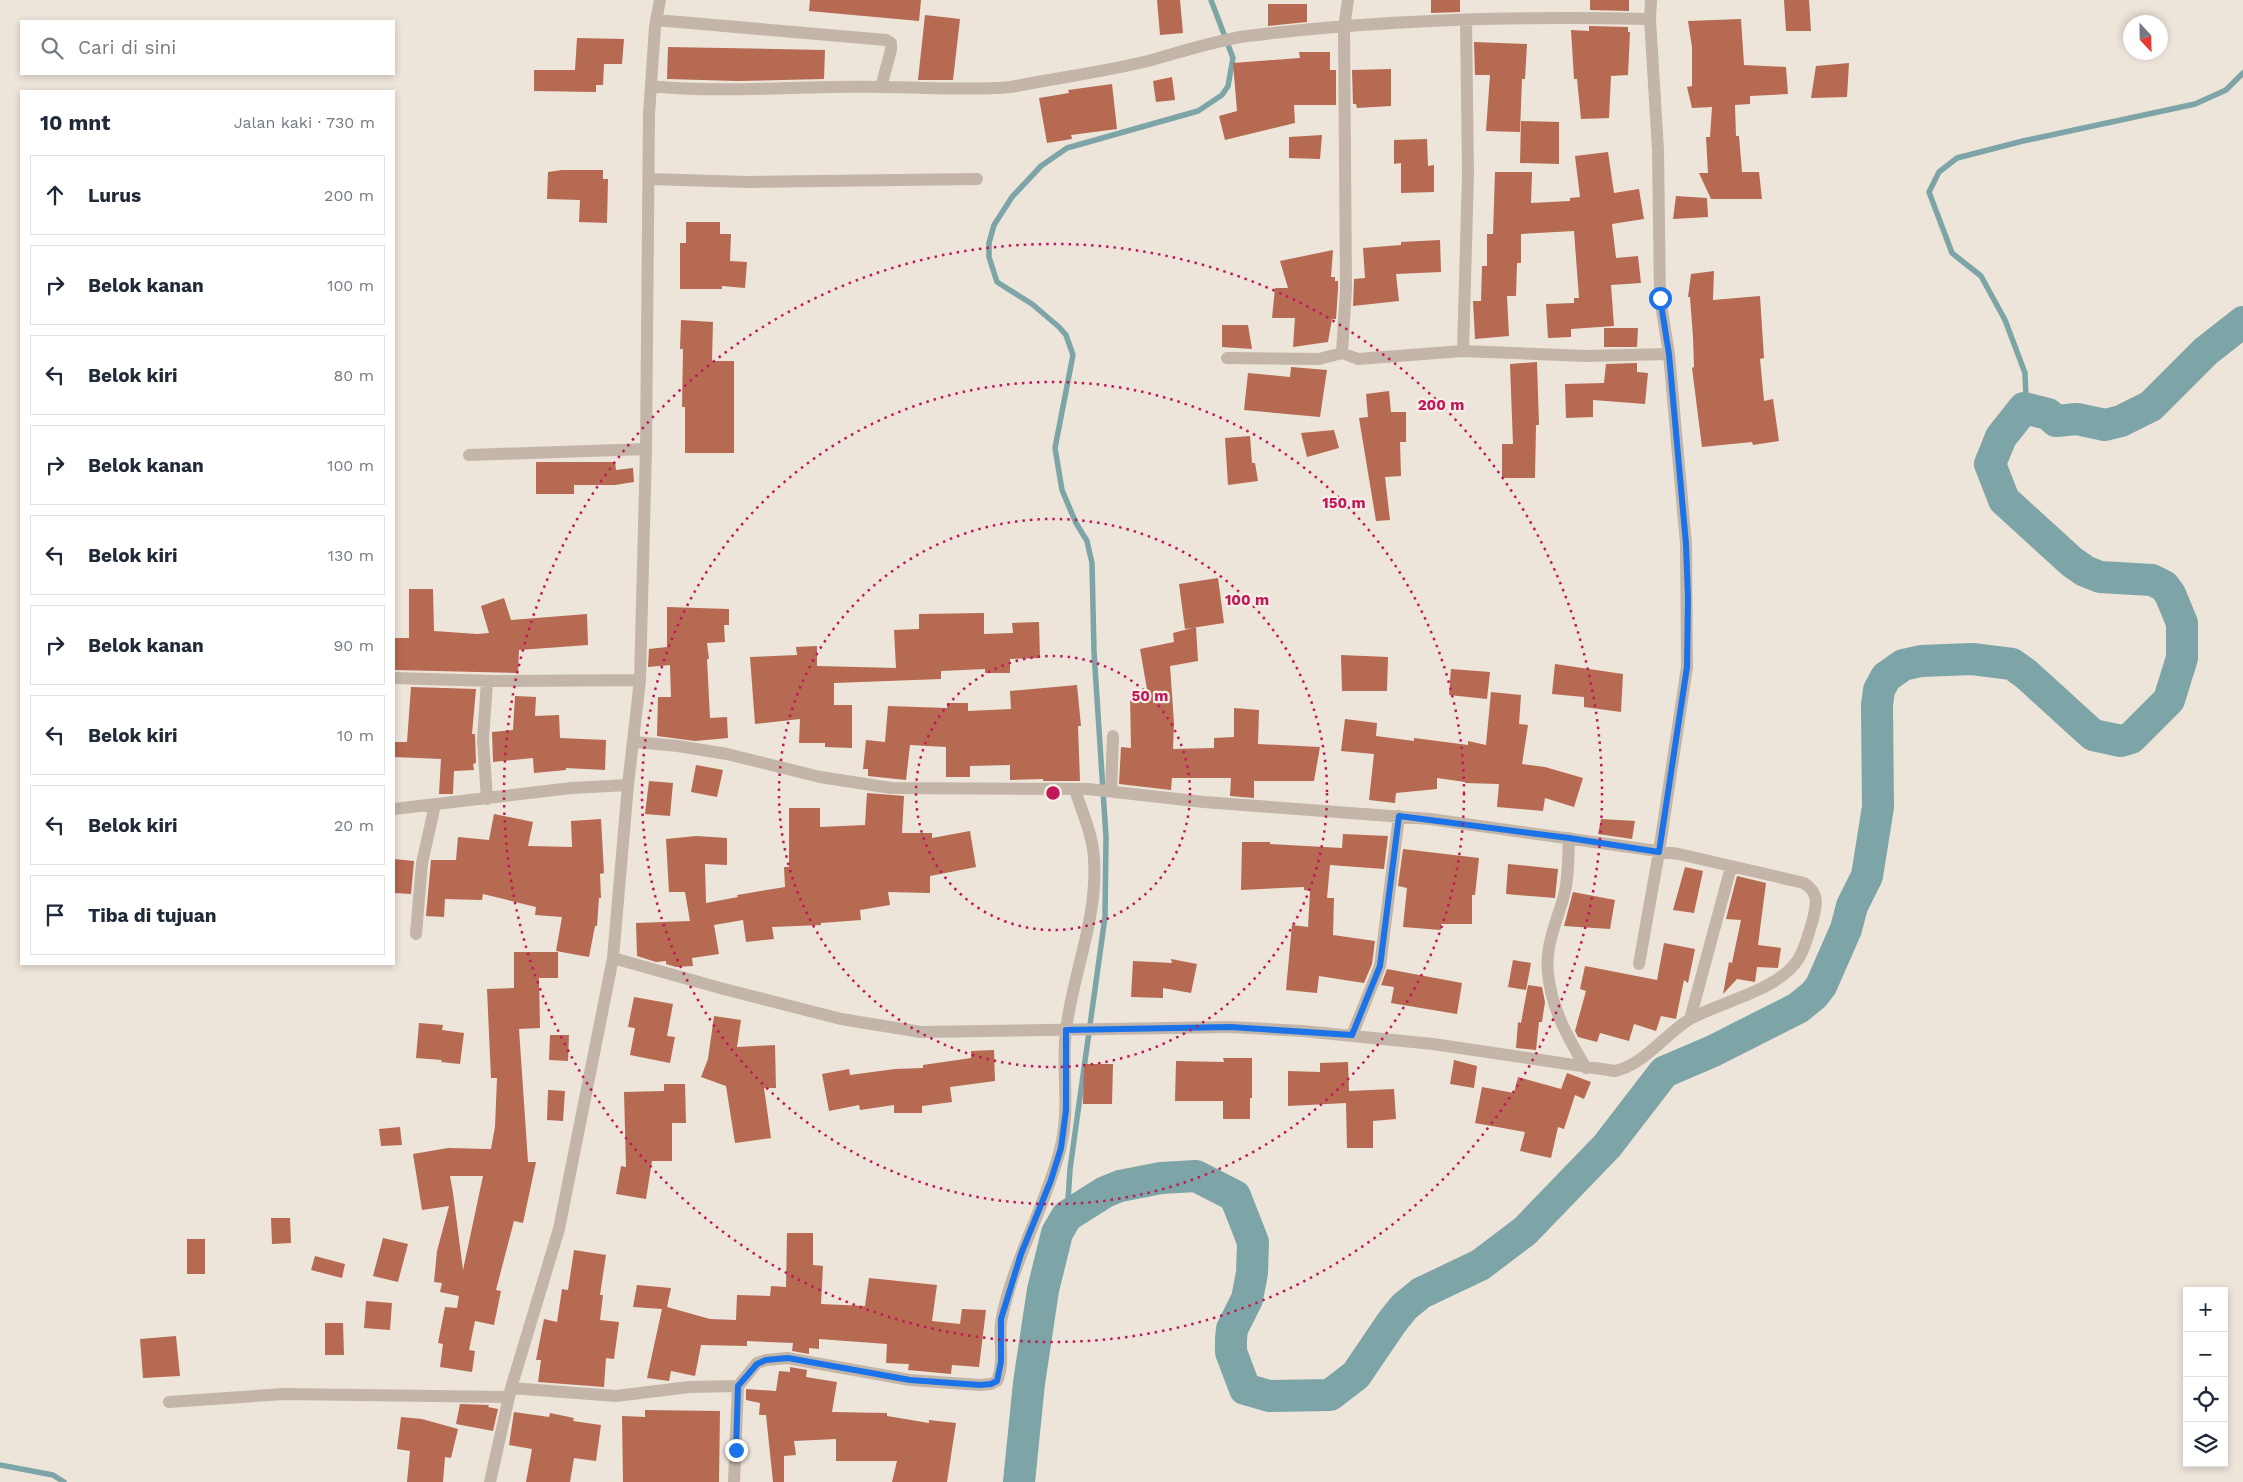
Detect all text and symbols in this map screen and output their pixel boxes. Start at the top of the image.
north arrow [2123,15,2168,60]
search box [20,20,395,75]
icon: search [38,34,66,62]
text: Cari di sini [78,36,176,59]
text: 10 mnt [40,110,110,135]
text: Jalan kaki · 730 m [234,113,375,132]
icon: ahead [41,181,69,209]
text: Lurus [88,184,141,207]
text: 200 m [324,186,374,205]
icon: right [41,271,69,299]
text: Belok kanan [88,274,204,297]
text: 100 m [327,276,374,295]
route start [1649,287,1672,310]
icon: left [41,361,69,389]
text: Belok kiri [88,364,178,387]
text: 80 m [333,366,374,385]
text: 200 m [1418,396,1464,414]
icon: right [41,451,69,479]
text: Belok kanan [88,454,204,477]
text: 100 m [327,456,374,475]
text: 150 m [1322,494,1366,512]
icon: left [41,541,69,569]
text: Belok kiri [88,544,178,567]
text: 130 m [328,546,374,565]
text: 100 m [1225,591,1269,609]
icon: right [41,631,69,659]
text: Belok kanan [88,634,204,657]
text: 90 m [333,636,374,655]
text: 50 m [1132,687,1168,705]
icon: left [41,721,69,749]
text: Belok kiri [88,724,178,747]
text: 10 m [337,726,374,745]
centre of rings [1044,784,1062,802]
icon: left [41,811,69,839]
text: Belok kiri [88,814,178,837]
text: 20 m [334,816,374,835]
icon: arrive [41,901,69,929]
text: Tiba di tujuan [88,904,217,927]
map controls [2183,1287,2228,1467]
button: + [2183,1287,2228,1332]
button: − [2183,1332,2228,1377]
button: locate [2183,1377,2228,1422]
button: layers [2183,1422,2228,1467]
route end [725,1439,748,1462]

